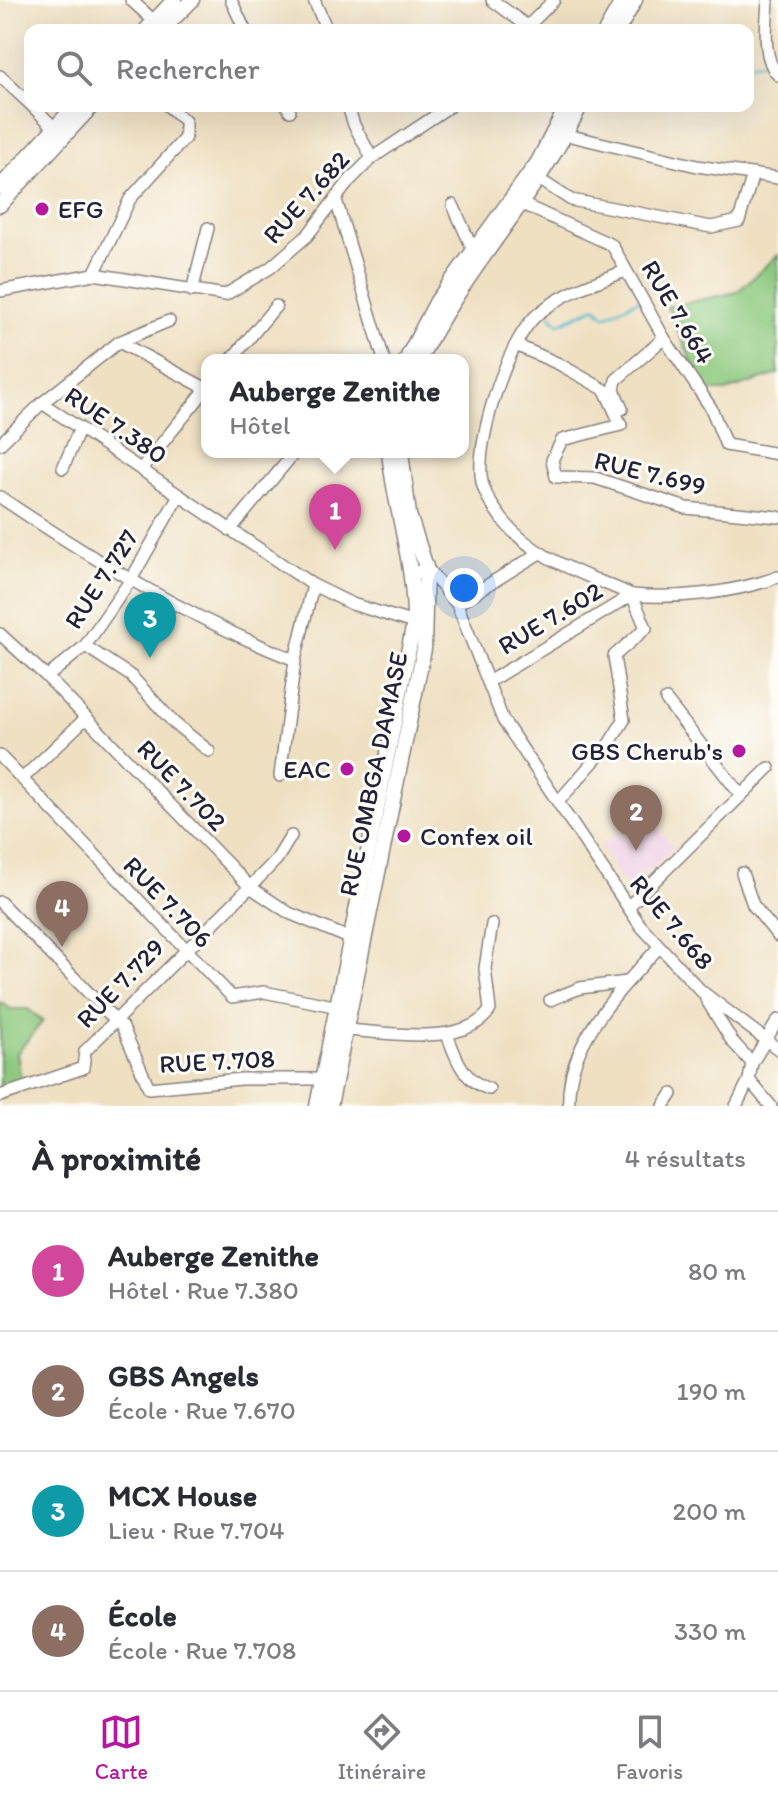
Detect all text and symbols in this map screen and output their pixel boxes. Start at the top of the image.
search box [24,24,754,112]
icon: search [52,46,96,90]
text: Rechercher [116,50,260,87]
street label: RUE 7.682 [256,144,356,250]
place label: EFG [58,193,104,225]
marker: EFG [33,200,51,218]
street label: RUE 7.664 [634,254,722,370]
popup [201,354,469,458]
text: Auberge Zenithe [230,372,440,409]
street label: RUE 7.380 [59,379,173,471]
text: Hôtel [230,409,290,441]
street label: RUE 7.699 [591,444,709,502]
pin: 1 [309,484,361,550]
street label: RUE 7.727 [57,523,145,635]
your location [444,568,484,608]
street label: RUE 7.602 [492,574,608,662]
pin: 3 [124,592,176,658]
street label: RUE OMBGA DAMASE [331,649,415,899]
street label: RUE 7.702 [130,732,234,838]
place label: GBS Cherub's [571,735,723,767]
marker: GBS Cherub's [730,742,748,760]
place label: EAC [283,753,331,785]
marker: EAC [338,760,356,778]
pin: 2 [610,785,662,851]
place label: Confex oil [420,820,533,852]
marker: Confex oil [395,827,413,845]
street label: RUE 7.706 [116,849,220,955]
street label: RUE 7.668 [623,868,721,976]
pin: 4 [36,881,88,947]
street label: RUE 7.729 [69,931,171,1035]
street label: RUE 7.708 [158,1042,276,1080]
text: À proximité [32,1138,201,1179]
text: 4 résultats [625,1142,746,1174]
text: Auberge Zenithe [108,1237,319,1274]
text: 1 [52,1255,64,1287]
text: 80 m [688,1255,746,1287]
text: Hôtel · Rue 7.380 [108,1274,299,1306]
text: GBS Angels [108,1357,259,1394]
text: 2 [51,1375,65,1407]
text: 190 m [677,1375,746,1407]
text: École · Rue 7.670 [108,1394,296,1426]
text: MCX House [108,1477,257,1514]
text: 3 [51,1495,65,1527]
text: 200 m [673,1495,746,1527]
text: Lieu · Rue 7.704 [108,1514,285,1546]
text: École [108,1597,177,1634]
text: 4 [50,1615,66,1647]
text: 330 m [674,1615,746,1647]
text: École · Rue 7.708 [108,1634,296,1666]
tab: Carte [95,1710,148,1785]
tab: Itinéraire [338,1710,426,1785]
tab: Favoris [616,1710,683,1785]

